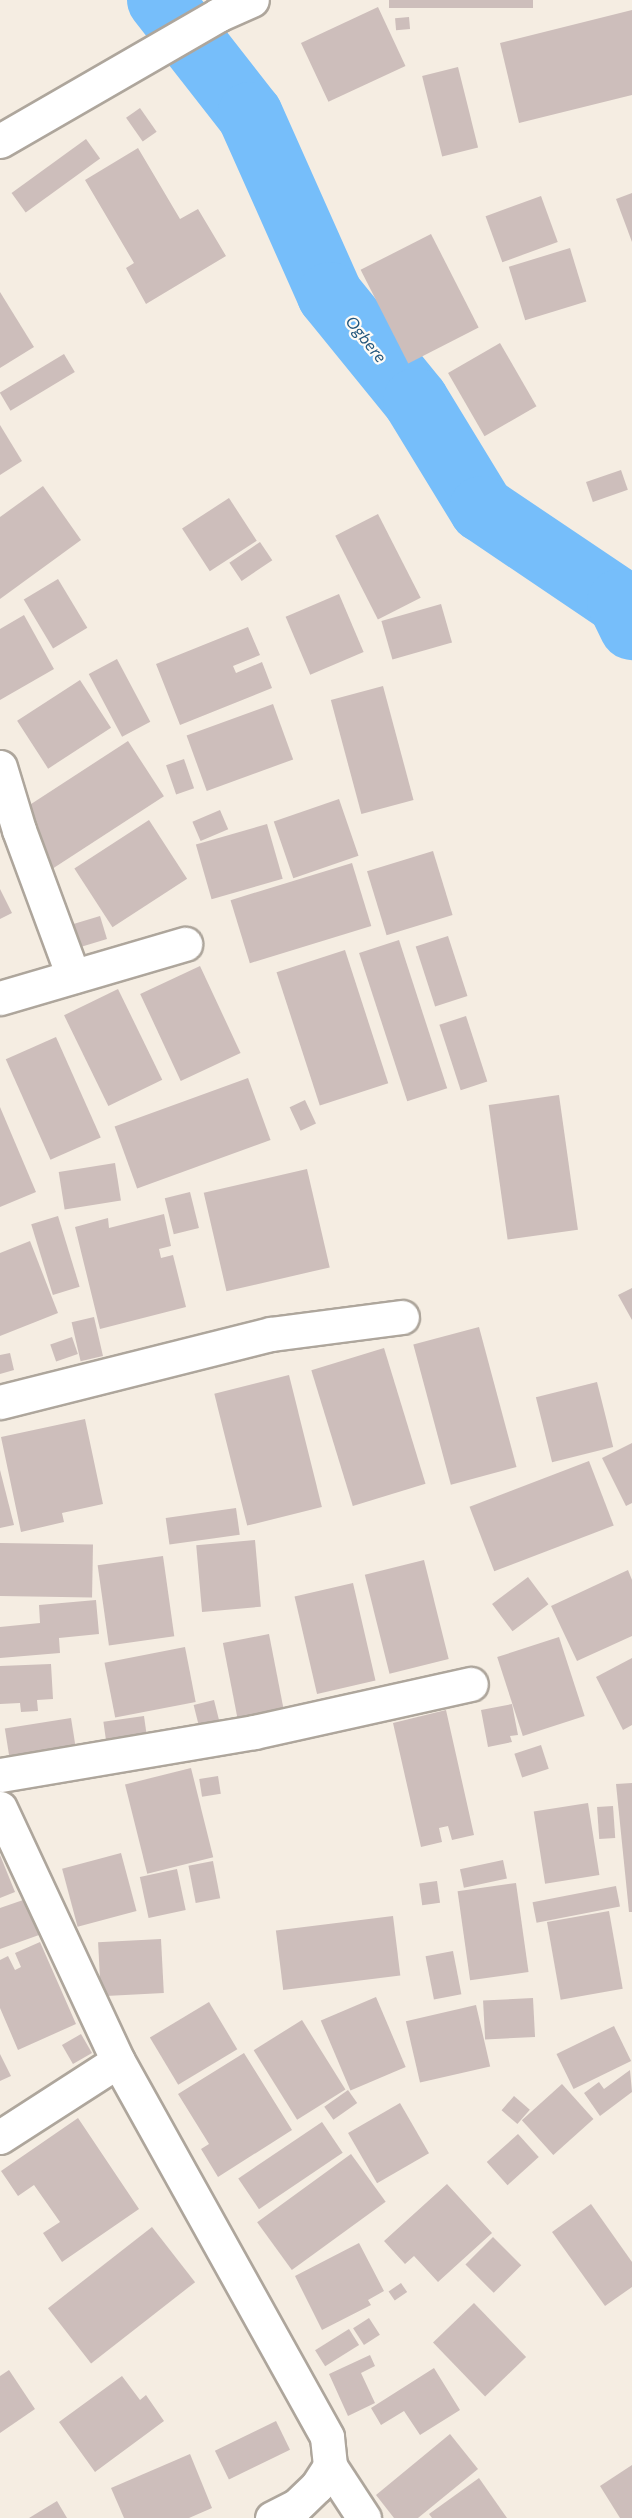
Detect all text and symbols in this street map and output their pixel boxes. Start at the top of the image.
water label: Ogbere [341,312,391,366]

